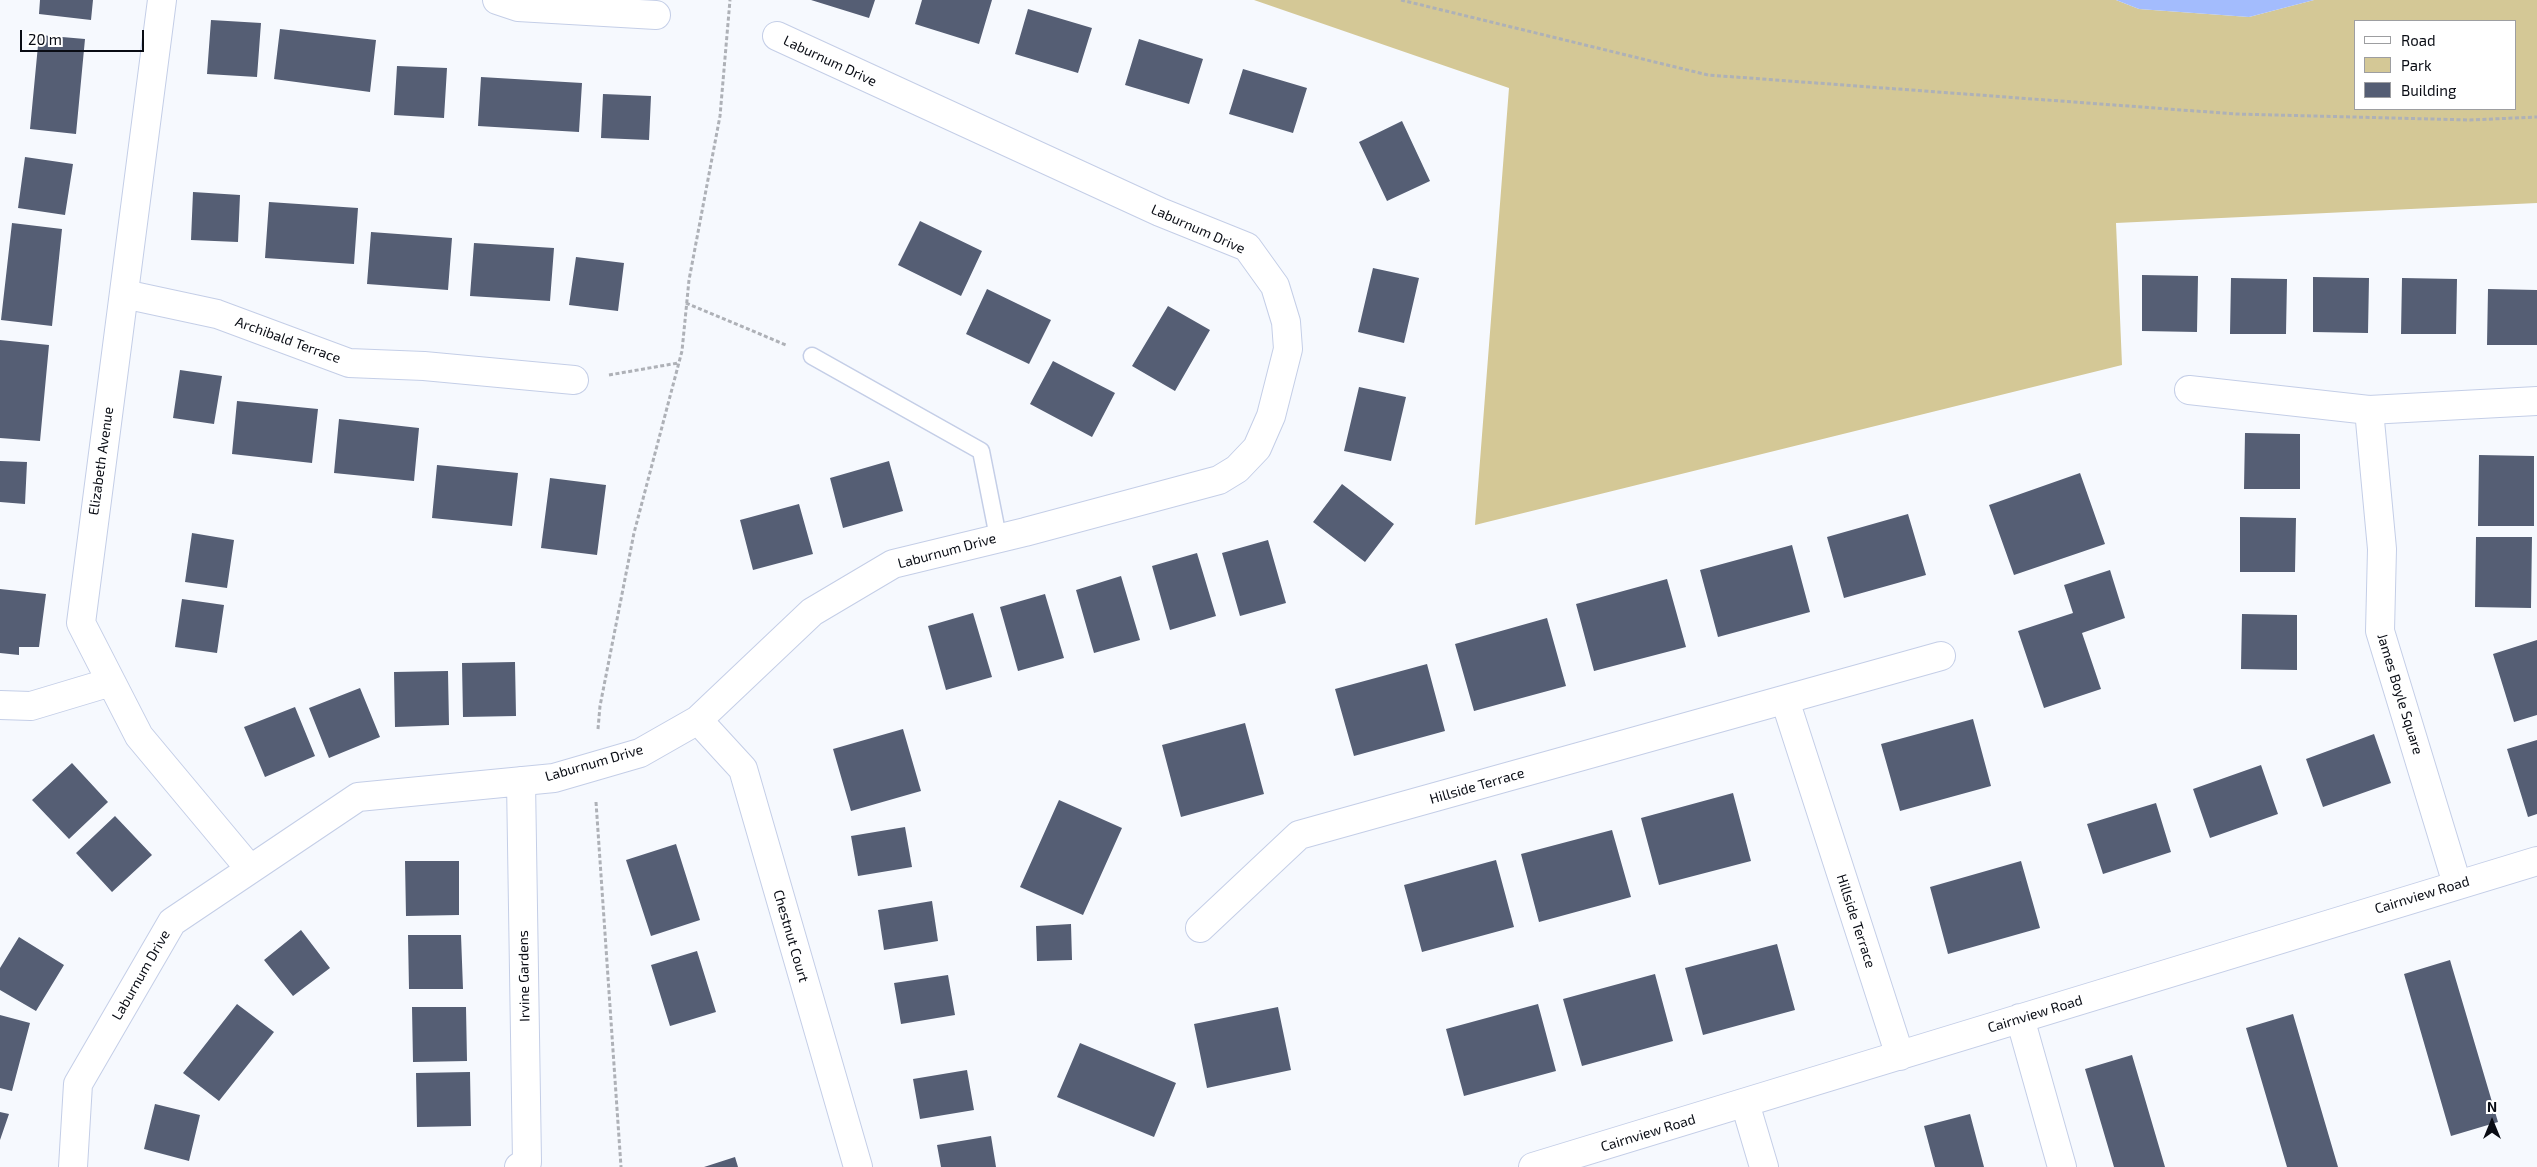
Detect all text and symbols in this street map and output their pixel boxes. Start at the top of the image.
scale bar [22,20,146,52]
legend [2354,20,2517,110]
text: 20 m [28,30,62,48]
text: Road [2401,31,2436,49]
street label: Laburnum Drive [781,32,879,90]
text: Park [2401,56,2432,74]
text: Building [2401,81,2456,99]
street label: Laburnum Drive [1148,201,1248,257]
street label: Archibald Terrace [233,313,343,367]
street label: Elizabeth Avenue [85,406,117,516]
street label: Laburnum Drive [896,530,998,572]
street label: James Boyle Square [2374,631,2426,757]
street label: Laburnum Drive [543,741,645,785]
street label: Hillside Terrace [1428,764,1526,808]
street label: Hillside Terrace [1833,872,1879,970]
street label: Cairnview Road [2373,873,2471,917]
street label: Chestnut Court [770,888,812,984]
street label: Laburnum Drive [108,927,174,1023]
street label: Irvine Gardens [515,930,533,1022]
street label: Cairnview Road [1986,992,2084,1036]
north arrow [2467,1097,2517,1147]
text: N [2487,1098,2497,1115]
street label: Cairnview Road [1599,1111,1697,1155]

